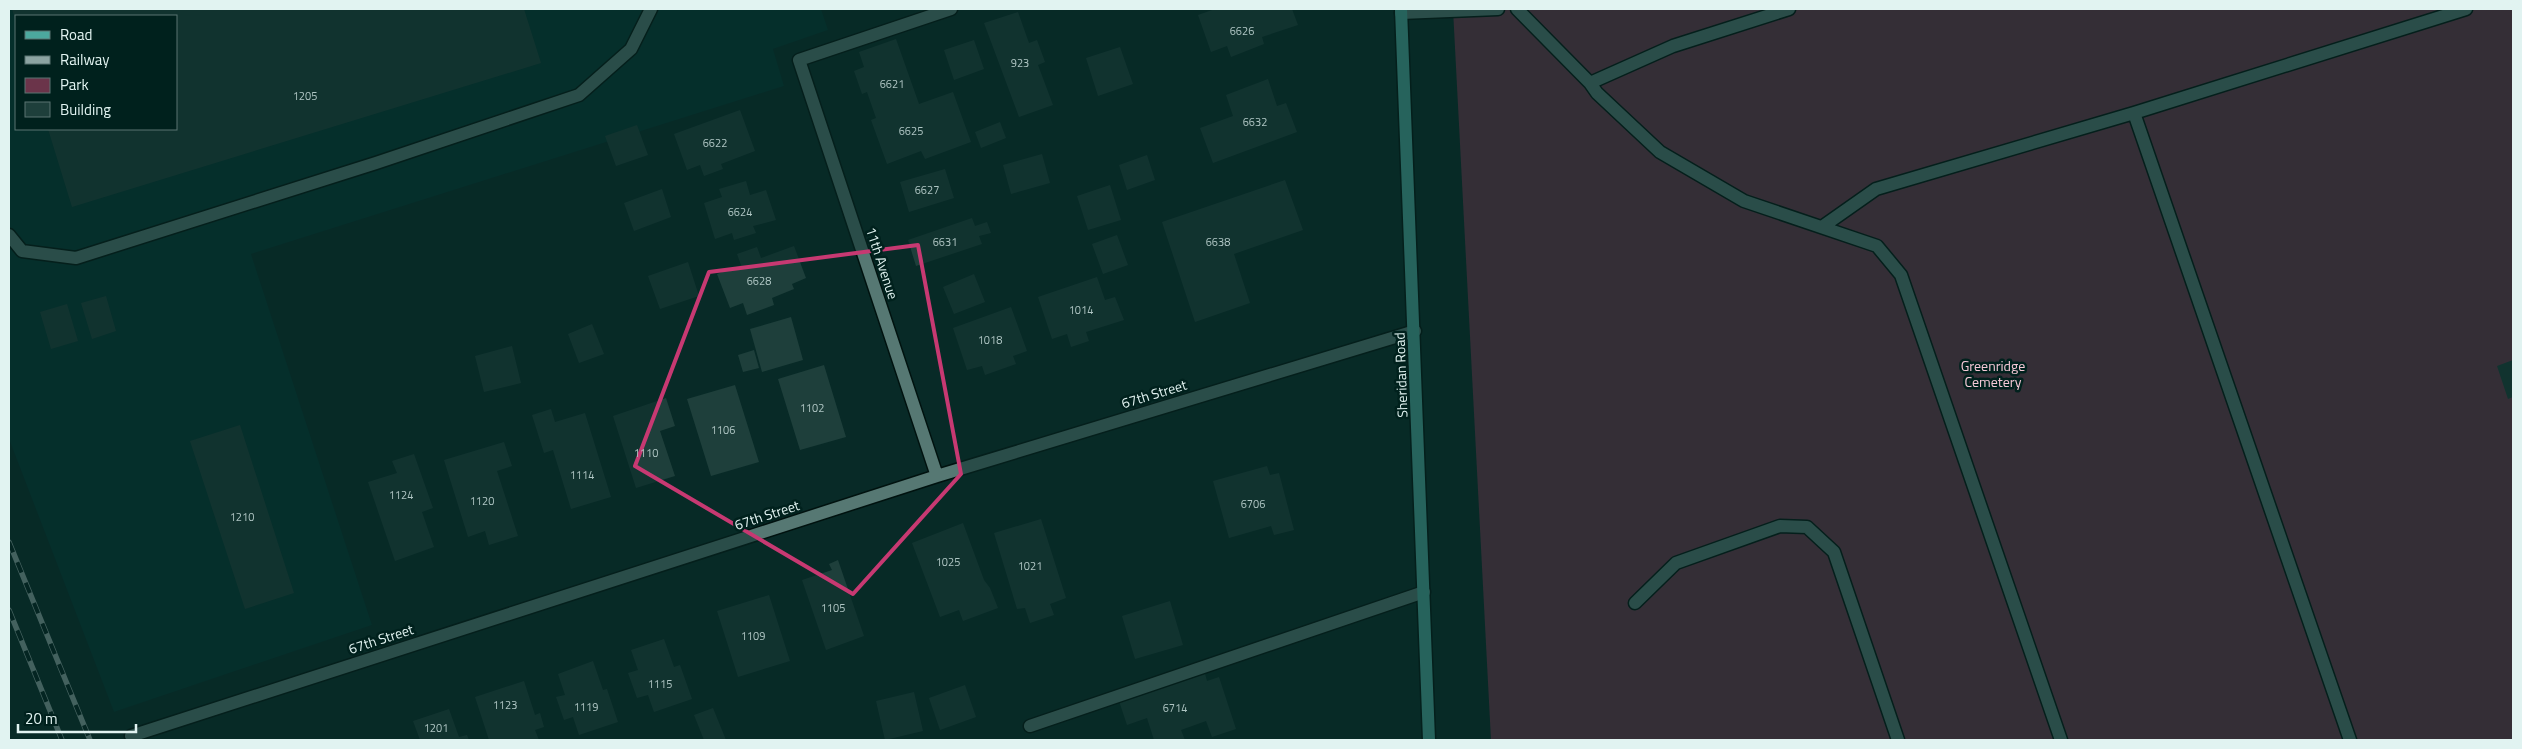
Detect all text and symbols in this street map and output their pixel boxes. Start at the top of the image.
legend [15,15,178,130]
text: Road [60,23,92,46]
house number: 6626 [1230,23,1254,39]
text: Railway [60,48,110,71]
house number: 923 [1011,55,1029,71]
text: Park [60,73,89,96]
house number: 6621 [880,76,904,92]
house number: 1205 [293,88,317,104]
text: Building [60,98,111,121]
house number: 6632 [1243,114,1267,130]
house number: 6625 [899,123,923,139]
house number: 6622 [703,135,727,151]
house number: 6627 [915,182,939,198]
house number: 6624 [728,204,752,220]
street label: 11th Avenue [861,224,904,302]
house number: 6631 [933,234,957,250]
house number: 6638 [1206,234,1230,250]
house number: 6628 [747,273,771,289]
house number: 1014 [1069,302,1093,318]
house number: 1018 [978,332,1002,348]
street label: Sheridan Road [1389,332,1412,418]
park label: Greenridge Cemetery [1961,355,2025,392]
street label: 67th Street [1119,374,1189,413]
house number: 1102 [800,400,824,416]
house number: 1106 [711,422,735,438]
house number: 1110 [634,445,658,461]
house number: 1114 [570,467,594,483]
house number: 1124 [389,487,413,503]
house number: 1120 [470,493,494,509]
street label: 67th Street [732,494,802,535]
house number: 6706 [1241,496,1265,512]
house number: 1210 [230,509,254,525]
house number: 1025 [936,554,960,570]
house number: 1021 [1018,558,1042,574]
house number: 1105 [821,600,845,616]
street label: 67th Street [346,618,416,659]
house number: 1109 [741,628,765,644]
house number: 1115 [648,676,672,692]
house number: 1123 [493,697,517,713]
house number: 1119 [574,699,598,715]
house number: 6714 [1163,700,1187,716]
scale bar [18,702,135,734]
text: 20 m [25,707,58,730]
house number: 1201 [424,720,448,736]

